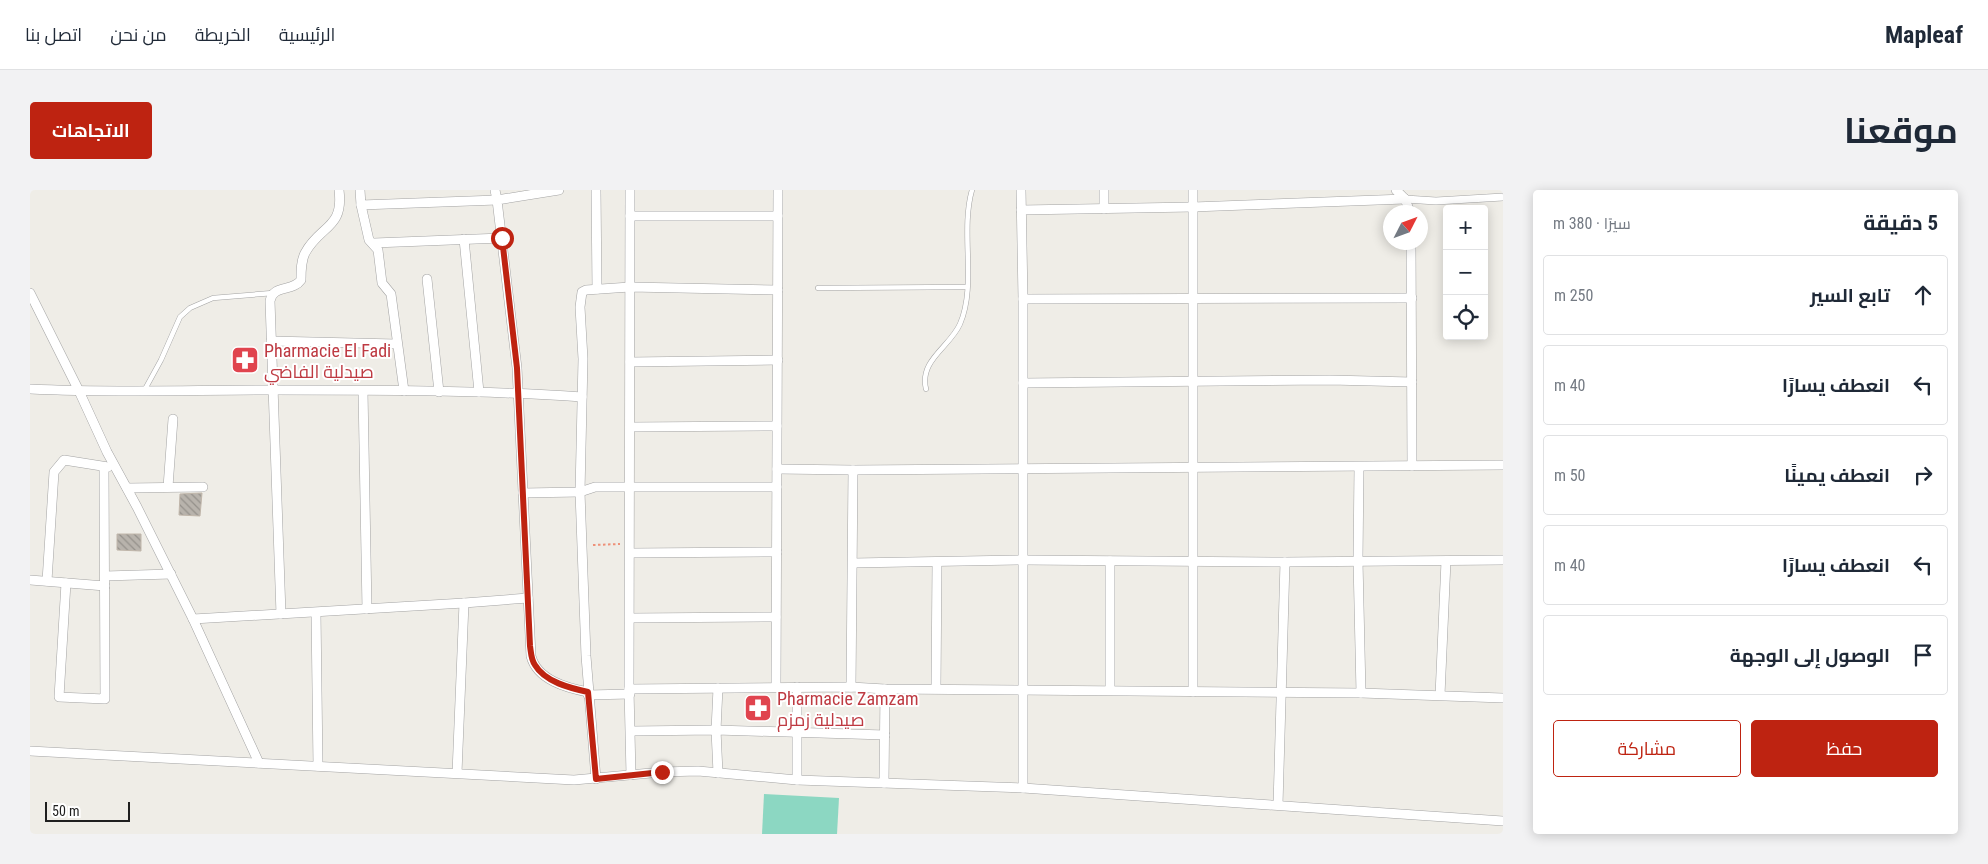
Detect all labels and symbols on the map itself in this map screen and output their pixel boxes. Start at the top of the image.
north arrow [1383,205,1428,250]
route start [491,227,514,250]
place label: Pharmacie El Fadi صيدلية الفاضي [264,340,391,385]
pharmacy icon: Pharmacie El Fadi صيدلية الفاضي [230,345,260,375]
place label: Pharmacie Zamzam صيدلية زمزم [777,688,919,732]
pharmacy icon: Pharmacie Zamzam صيدلية زمزم [743,693,773,723]
route end [651,761,674,784]
scale bar [45,799,130,822]

